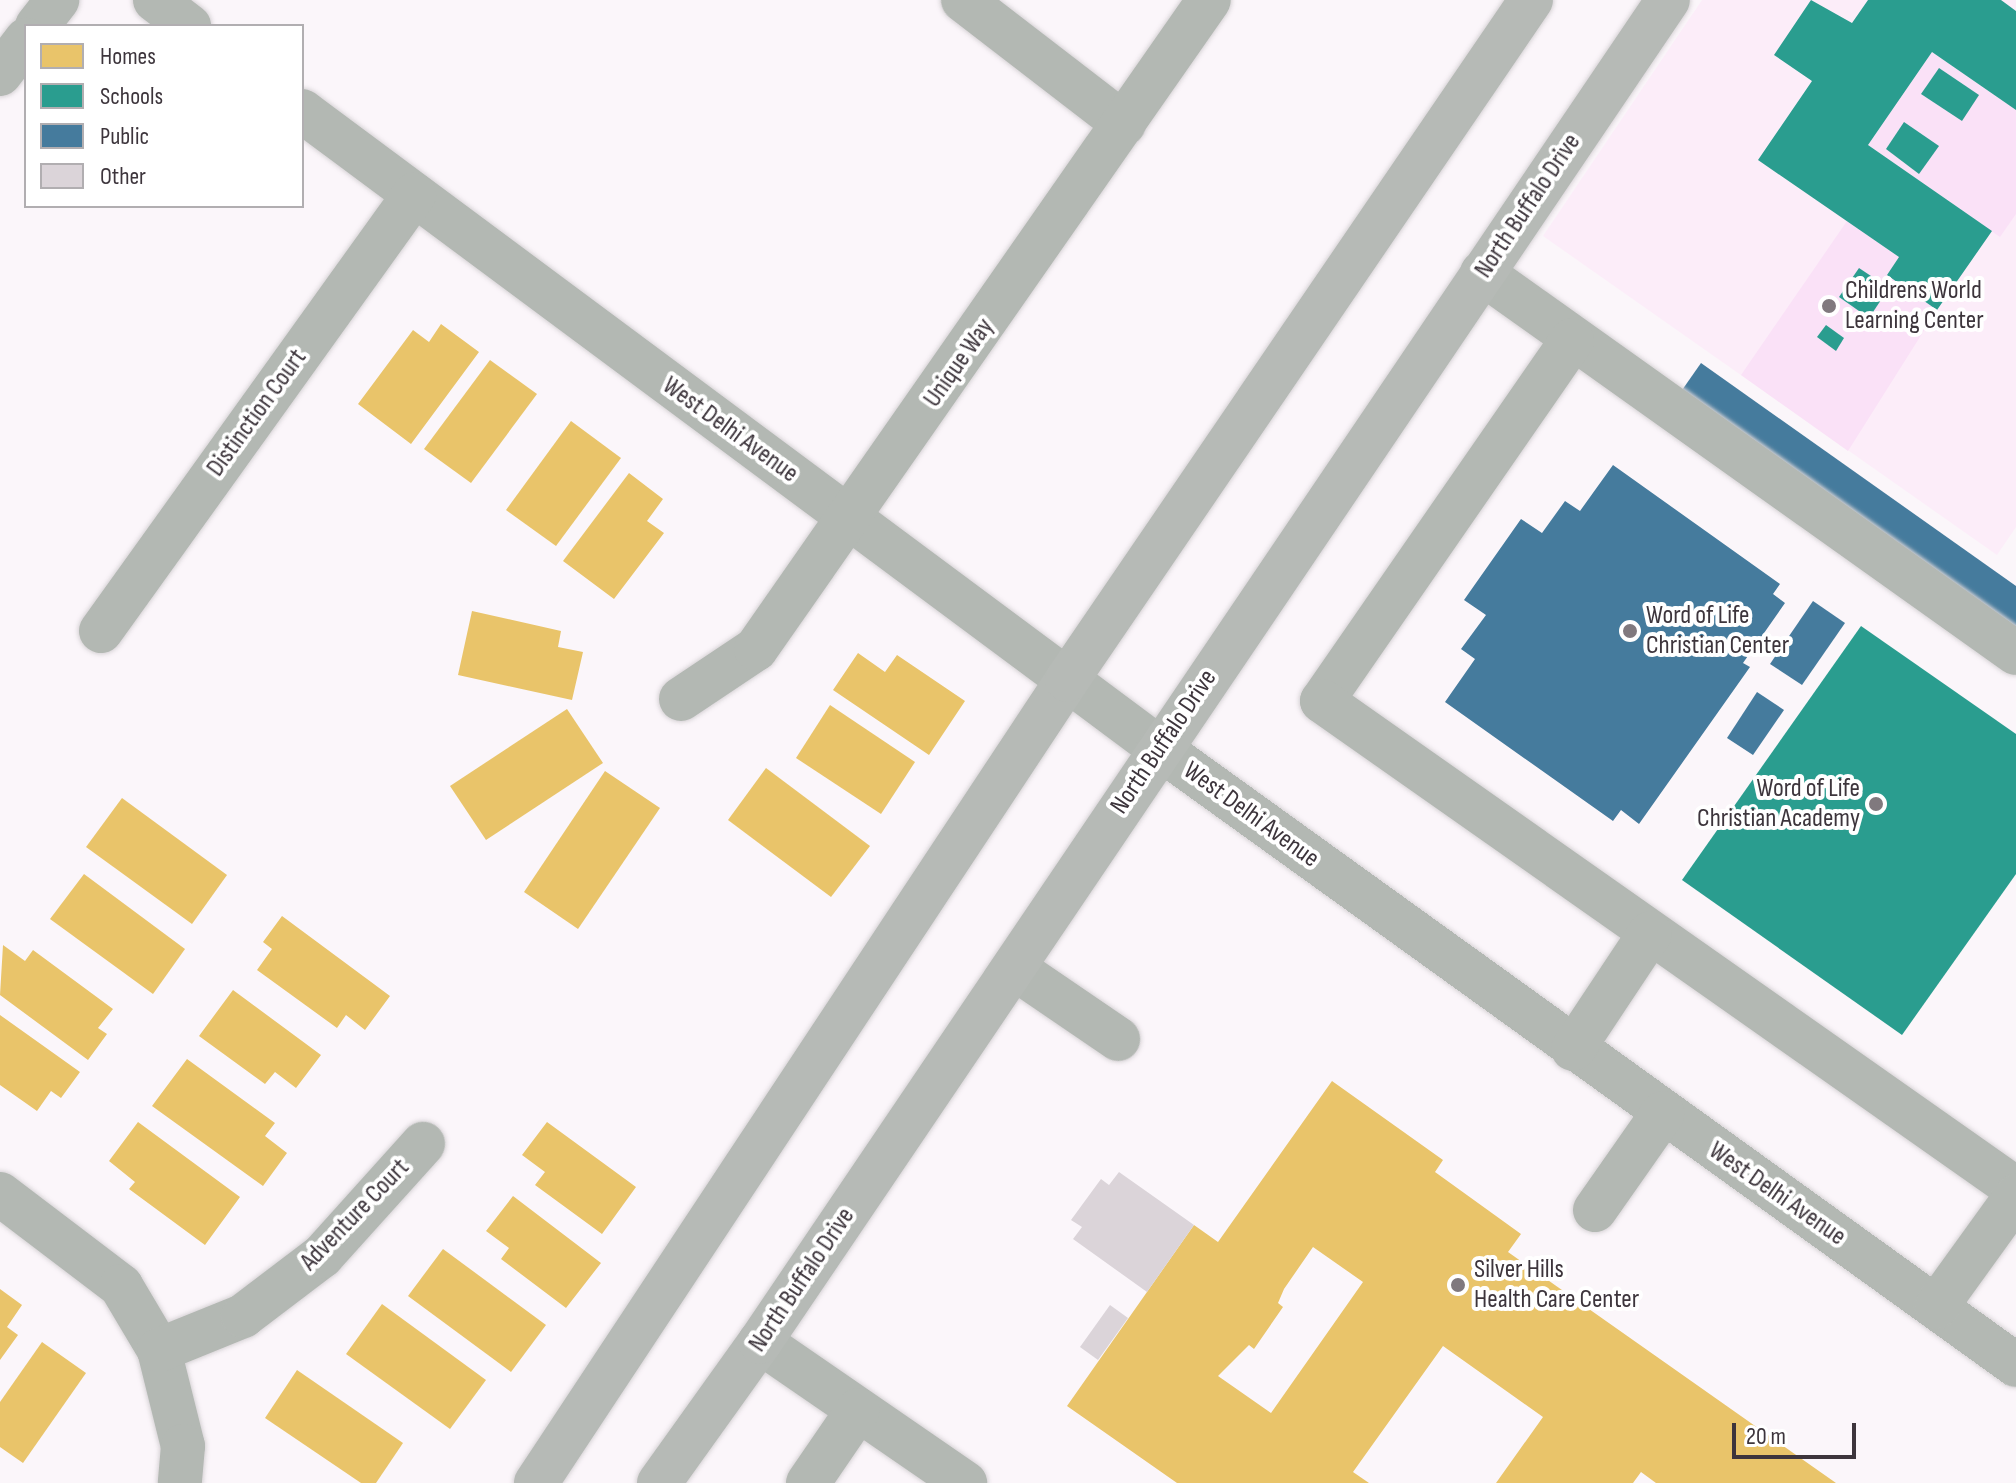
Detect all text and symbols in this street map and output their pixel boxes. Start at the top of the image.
legend [24,24,304,208]
text: Homes [100,42,156,71]
text: Schools [100,82,163,111]
text: Public [100,122,149,151]
street label: North Buffalo Drive [1468,128,1588,284]
text: Other [100,162,146,191]
place label: Childrens World Learning Center [1845,275,1984,336]
marker: Childrens World Learning Center [1820,297,1838,315]
street label: Unique Way [917,313,1001,413]
street label: Distinction Court [200,343,314,483]
street label: West Delhi Avenue [656,370,804,490]
place label: Word of Life Christian Center [1646,600,1789,662]
marker: Word of Life Christian Center [1621,622,1639,640]
street label: North Buffalo Drive [1104,664,1224,820]
street label: West Delhi Avenue [1177,755,1325,875]
place label: Word of Life Christian Academy [1697,773,1860,834]
marker: Word of Life Christian Academy [1867,795,1885,813]
street label: West Delhi Avenue [1702,1135,1852,1253]
street label: Adventure Court [294,1153,416,1277]
street label: North Buffalo Drive [742,1202,862,1358]
place label: Silver Hills Health Care Center [1474,1254,1639,1316]
marker: Silver Hills Health Care Center [1449,1276,1467,1294]
scale bar [1736,1407,1860,1457]
text: 20 m [1746,1422,1786,1451]

